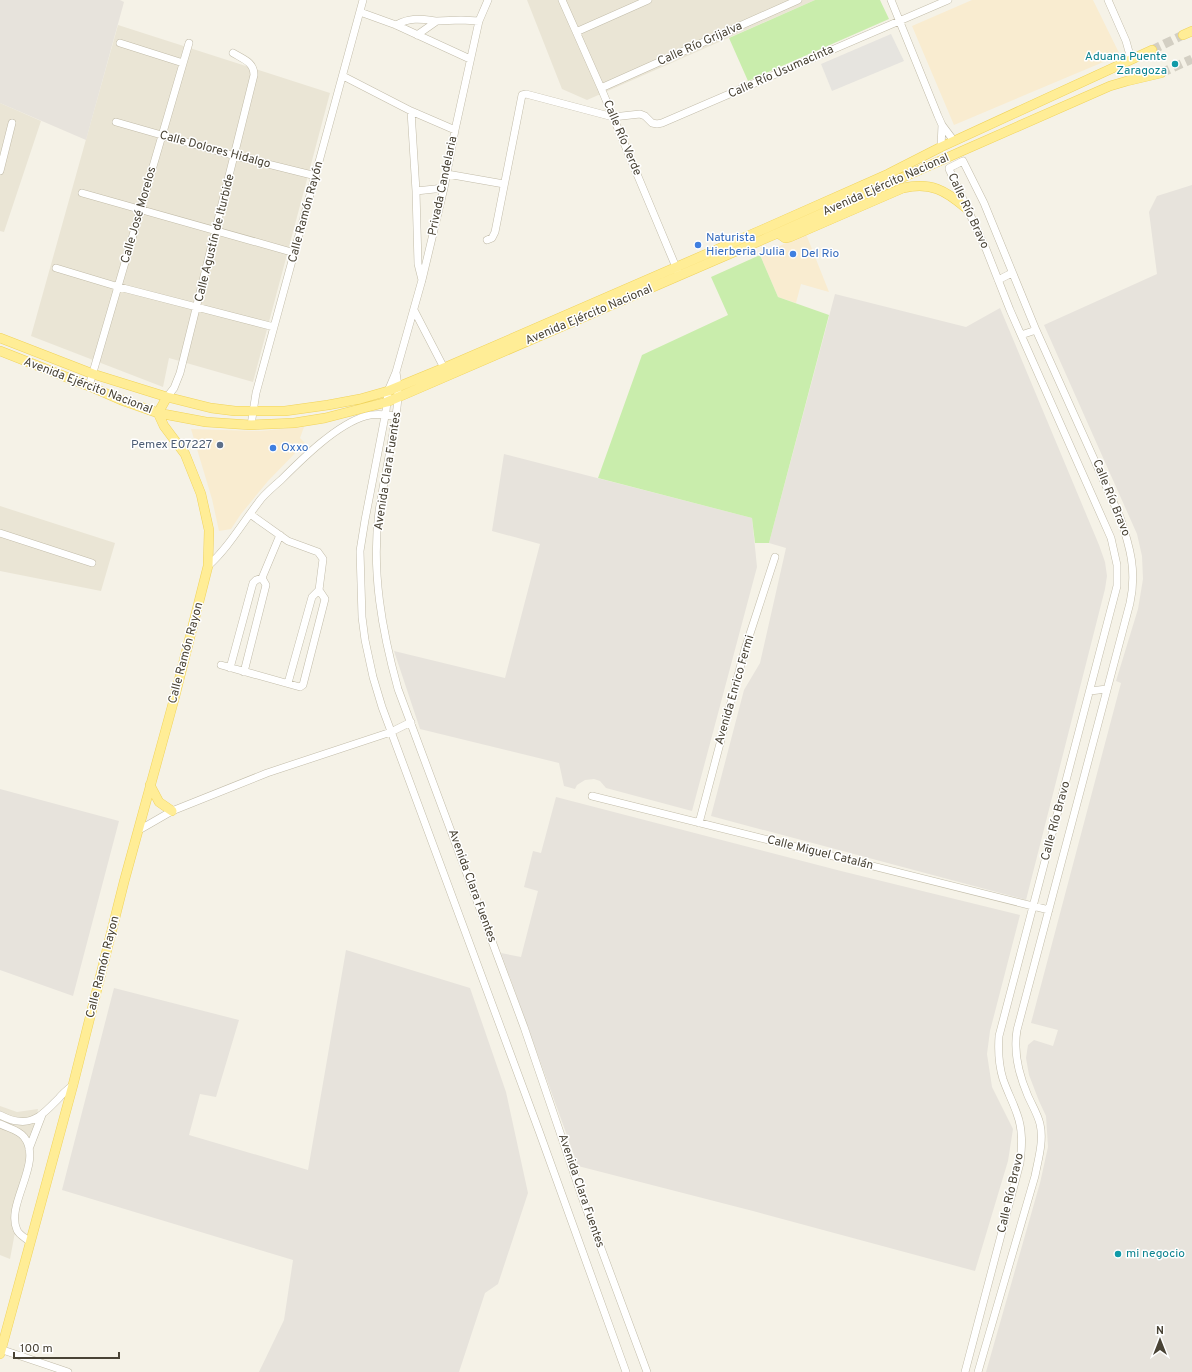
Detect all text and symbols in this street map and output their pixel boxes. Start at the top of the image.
street label: Calle Río Grijalva [655,18,745,70]
street label: Calle Río Usumacinta [726,42,836,102]
place label: Aduana Puente Zaragoza [1085,49,1167,79]
marker: Aduana Puente Zaragoza [1170,59,1180,69]
street label: Calle Río Verde [599,98,645,178]
street label: Calle Dolores Hidalgo [158,127,273,173]
street label: Privada Candelaria [425,135,461,237]
street label: Avenida Ejército Nacional [820,150,952,220]
street label: Calle Ramón Rayón [285,159,327,265]
street label: Calle José Morelos [118,165,160,265]
street label: Calle Río Bravo [944,171,993,252]
street label: Calle Agustín de Iturbide [191,172,239,304]
place label: Naturista Hierberia Julia [706,230,785,260]
marker: Naturista Hierberia Julia [693,240,703,250]
place label: Del Rio [801,246,840,262]
marker: Del Rio [788,249,798,259]
street label: Avenida Ejército Nacional [523,281,655,349]
street label: Avenida Ejército Nacional [21,354,155,418]
street label: Avenida Clara Fuentes [371,411,405,531]
place label: Pemex E07227 [131,437,212,453]
marker: Pemex E07227 [215,440,225,450]
place label: Oxxo [281,440,309,456]
marker: Oxxo [268,443,278,453]
street label: Calle Río Bravo [1088,457,1134,539]
street label: Calle Ramón Rayon [165,600,207,706]
street label: Avenida Enrico Fermi [712,633,758,747]
street label: Calle Río Bravo [1038,779,1074,862]
street label: Avenida Clara Fuentes [444,827,500,945]
street label: Calle Miguel Catalán [765,832,875,874]
street label: Calle Ramón Rayon [83,914,123,1020]
street label: Avenida Clara Fuentes [554,1132,608,1250]
street label: Calle Río Bravo [994,1151,1028,1235]
place label: mi negocio [1126,1246,1185,1262]
marker: mi negocio [1113,1249,1123,1259]
north arrow [1140,1320,1180,1360]
text: N [1156,1324,1164,1338]
scale bar [14,1334,119,1360]
text: 100 m [20,1341,53,1357]

